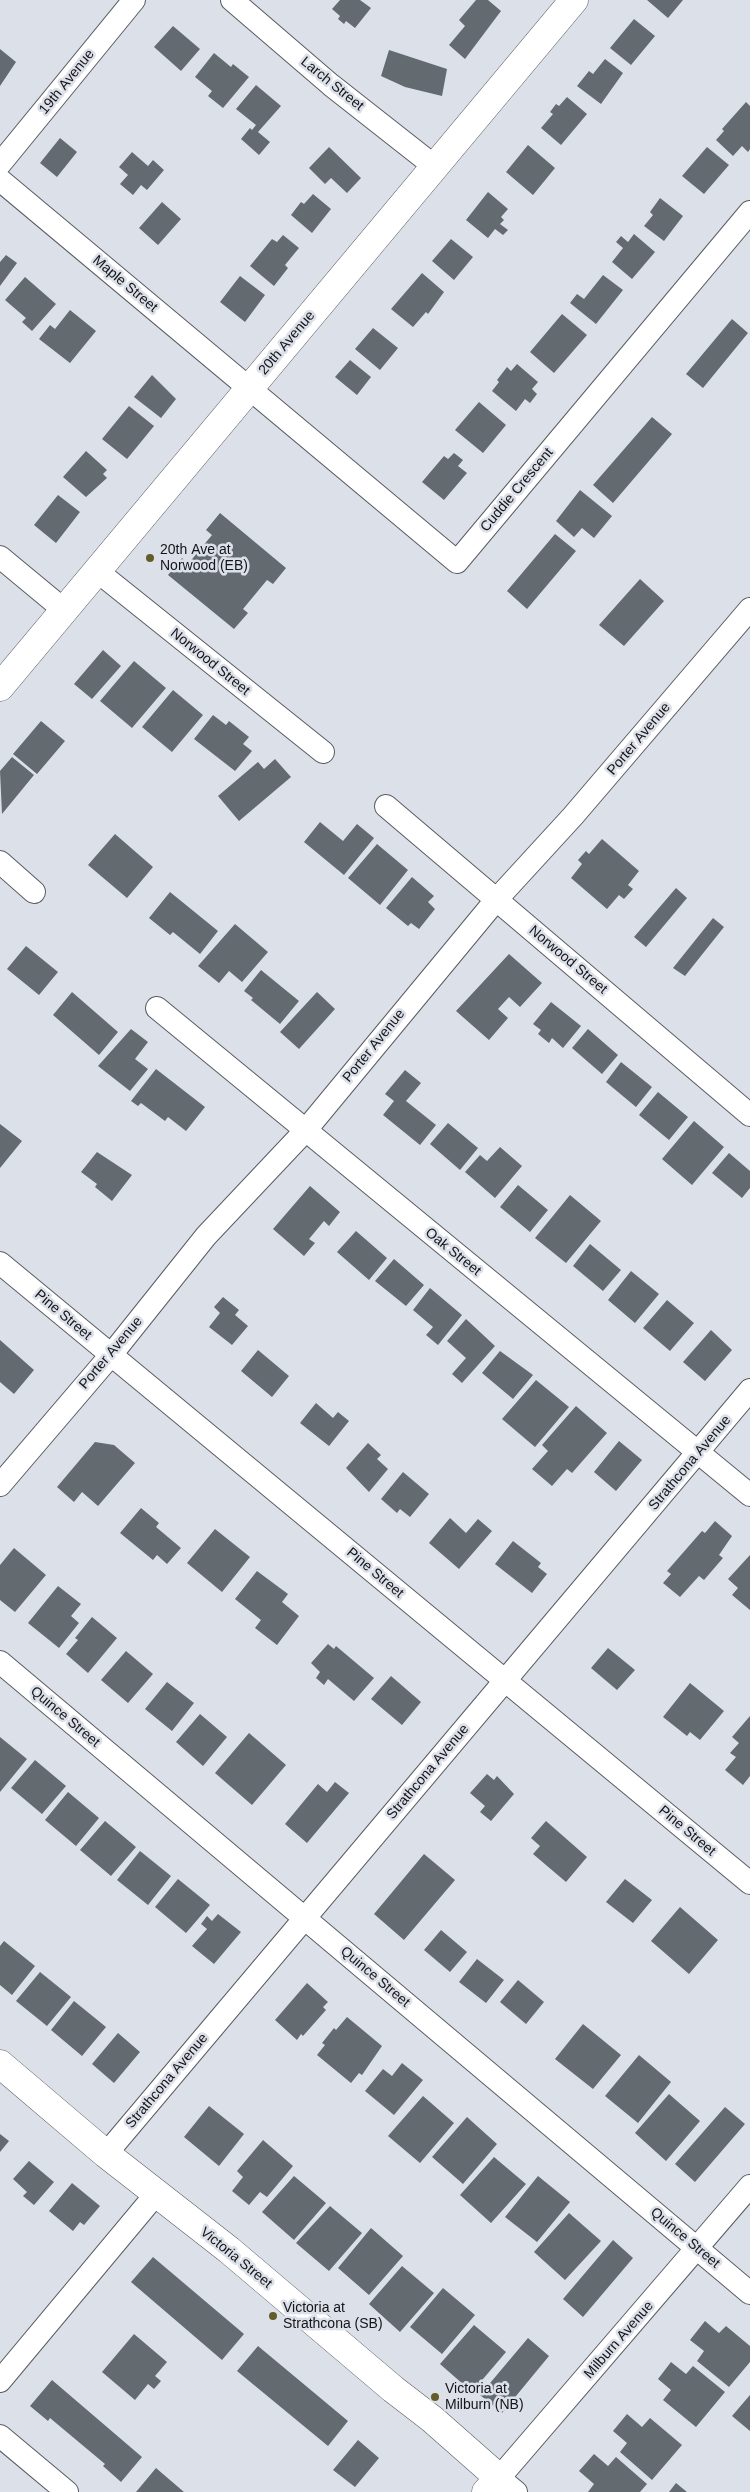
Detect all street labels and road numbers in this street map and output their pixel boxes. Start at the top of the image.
street label: 19th Avenue [36,46,98,118]
street label: Larch Street [297,53,367,115]
street label: Maple Street [89,252,161,316]
street label: 20th Avenue [255,308,319,378]
street label: Cuddie Crescent [477,445,557,535]
street label: Norwood Street [167,625,253,699]
street label: Porter Avenue [604,699,674,779]
street label: Norwood Street [525,922,611,998]
street label: Porter Avenue [339,1006,409,1086]
street label: Oak Street [422,1224,484,1280]
street label: Pine Street [31,1286,95,1344]
street label: Porter Avenue [76,1313,146,1393]
street label: Strathcona Avenue [645,1412,735,1514]
street label: Pine Street [343,1544,407,1602]
street label: Quince Street [27,1683,103,1751]
street label: Strathcona Avenue [383,1721,473,1823]
street label: Pine Street [655,1802,719,1860]
street label: Quince Street [337,1943,413,2011]
street label: Strathcona Avenue [122,2030,212,2132]
street label: Quince Street [647,2204,723,2272]
street label: Victoria Street [197,2224,275,2292]
street label: Milburn Avenue [581,2298,657,2382]

